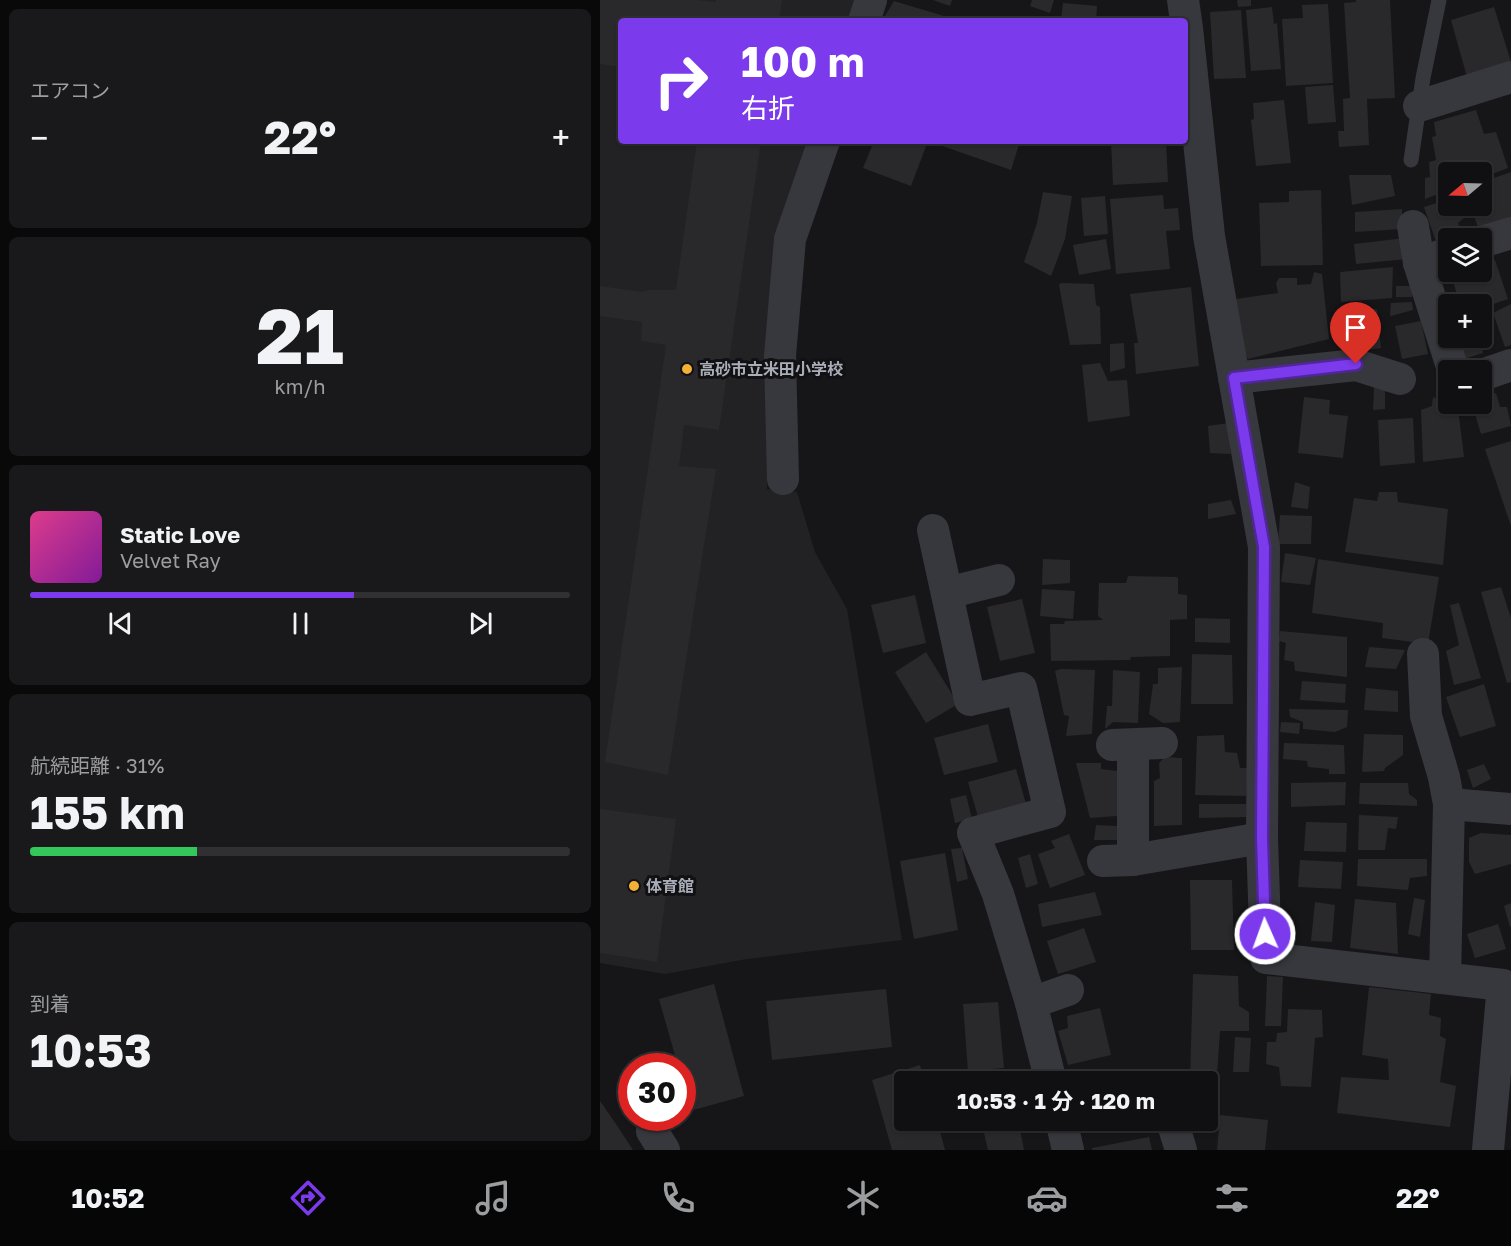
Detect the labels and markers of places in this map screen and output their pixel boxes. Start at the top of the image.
pin [1330,302,1381,364]
place label: 高砂市立米田小学校 [699,359,843,379]
marker: 高砂市立米田小学校 [680,362,694,376]
place label: 体育館 [646,876,694,896]
marker: 体育館 [627,879,641,893]

